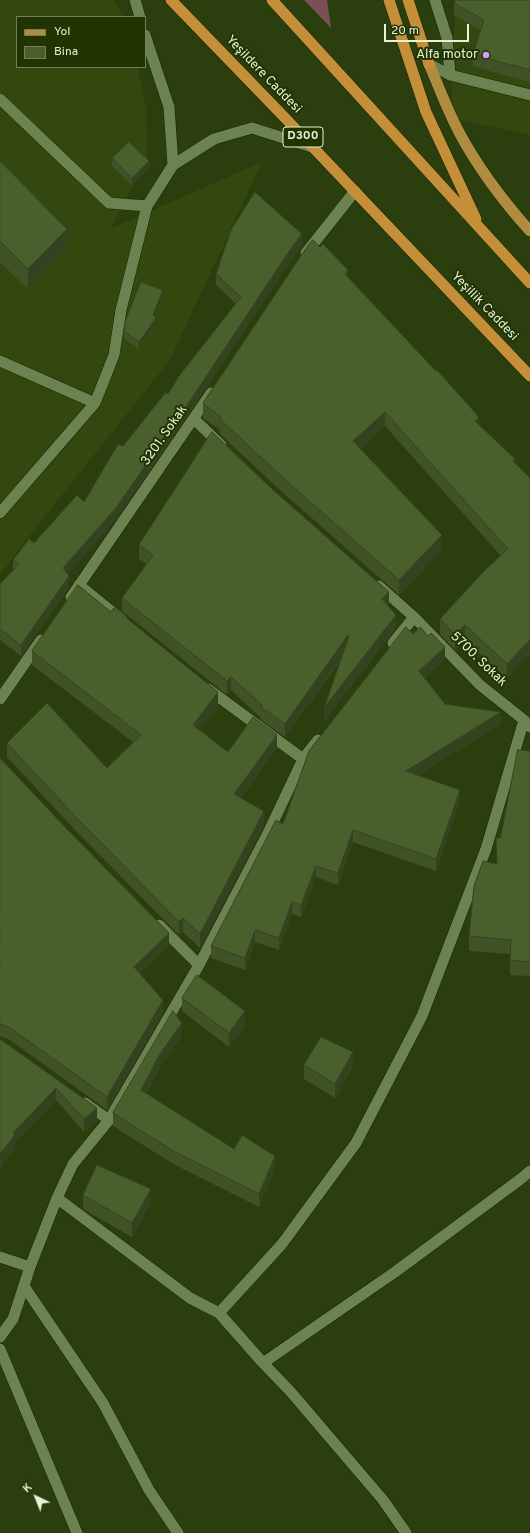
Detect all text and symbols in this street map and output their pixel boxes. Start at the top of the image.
legend [16,16,146,68]
scale bar [386,16,471,42]
text: 20 m [391,23,419,39]
text: Yol [54,24,70,40]
street label: Yeşildere Caddesi [222,33,304,117]
text: Bina [54,44,78,60]
place label: Alfa motor [416,47,478,63]
marker: Alfa motor [481,50,491,60]
road number: D300 [283,127,323,147]
street label: Yeşillik Caddesi [447,269,521,345]
street label: 3201. Sokak [139,403,191,469]
street label: 5700. Sokak [447,629,509,691]
north arrow [16,1477,56,1517]
text: K [20,1480,35,1496]

